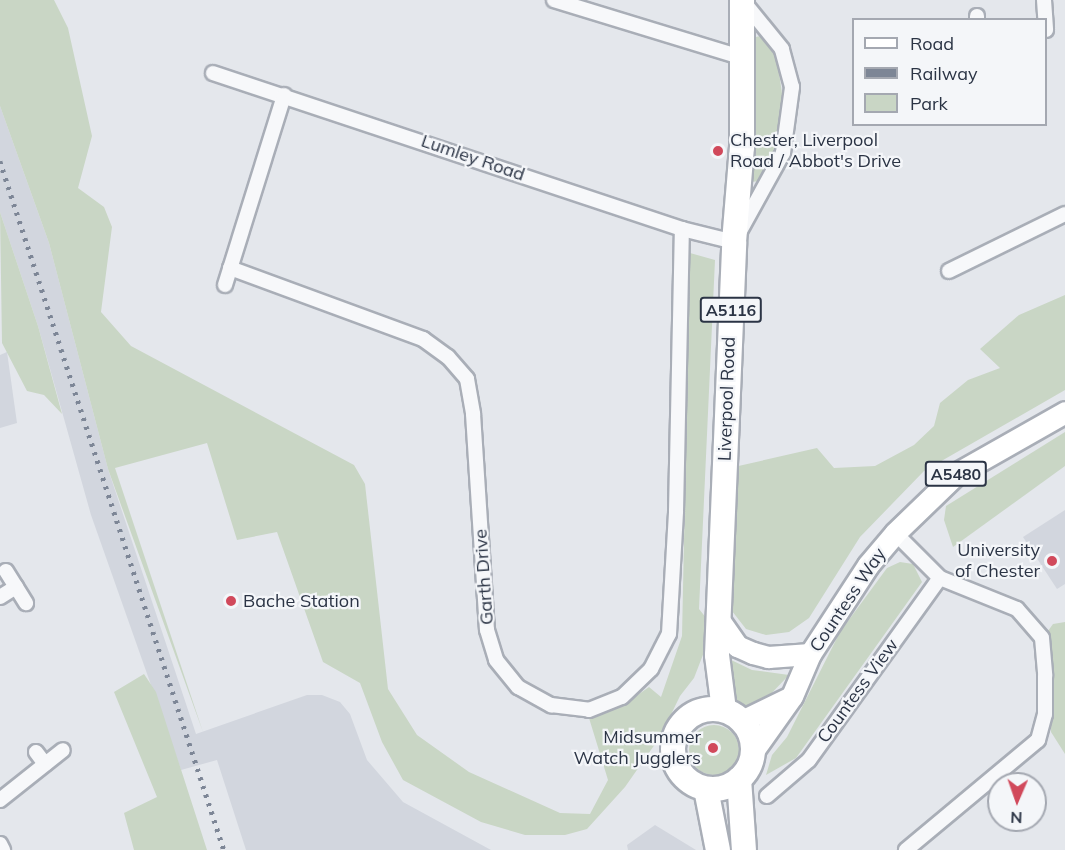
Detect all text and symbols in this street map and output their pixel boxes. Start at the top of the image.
legend [852,18,1047,126]
text: Road [910,32,954,55]
text: Railway [910,62,978,85]
text: Park [910,92,948,115]
street label: Lumley Road [418,130,528,186]
place label: Chester, Liverpool Road / Abbot's Drive [730,130,901,172]
marker: Chester, Liverpool Road / Abbot's Drive [711,144,725,158]
road number: A5116 [700,297,762,323]
street label: Liverpool Road [714,337,740,461]
road number: A5480 [924,461,988,487]
street label: Garth Drive [470,528,498,626]
place label: University of Chester [955,540,1040,582]
street label: Countess Way [805,544,891,656]
marker: University of Chester [1045,554,1059,568]
place label: Bache Station [243,590,360,612]
marker: Bache Station [224,594,238,608]
street label: Countess View [813,635,903,747]
place label: Midsummer Watch Jugglers [573,727,701,770]
marker: Midsummer Watch Jugglers [706,741,720,755]
north arrow [987,772,1047,832]
text: N [1010,808,1023,828]

